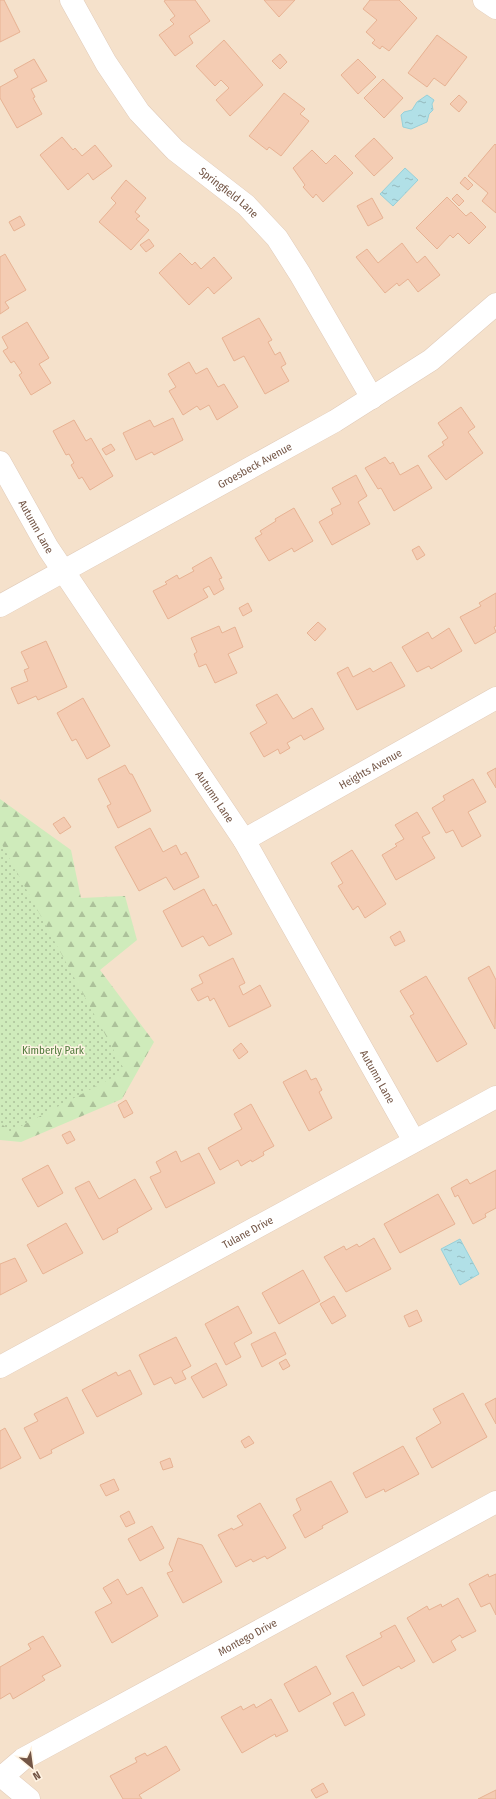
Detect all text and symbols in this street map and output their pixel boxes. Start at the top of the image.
street label: Springfield Lane [196,165,261,221]
street label: Groesbeck Avenue [216,440,294,491]
street label: Autumn Lane [16,498,56,556]
street label: Heights Avenue [337,746,404,792]
street label: Autumn Lane [193,769,236,825]
park label: Kimberly Park [22,1044,85,1057]
street label: Autumn Lane [357,1048,397,1106]
street label: Tulane Drive [220,1214,276,1252]
street label: Montego Drive [216,1616,279,1659]
north arrow [12,1747,52,1787]
text: N [31,1768,43,1783]

